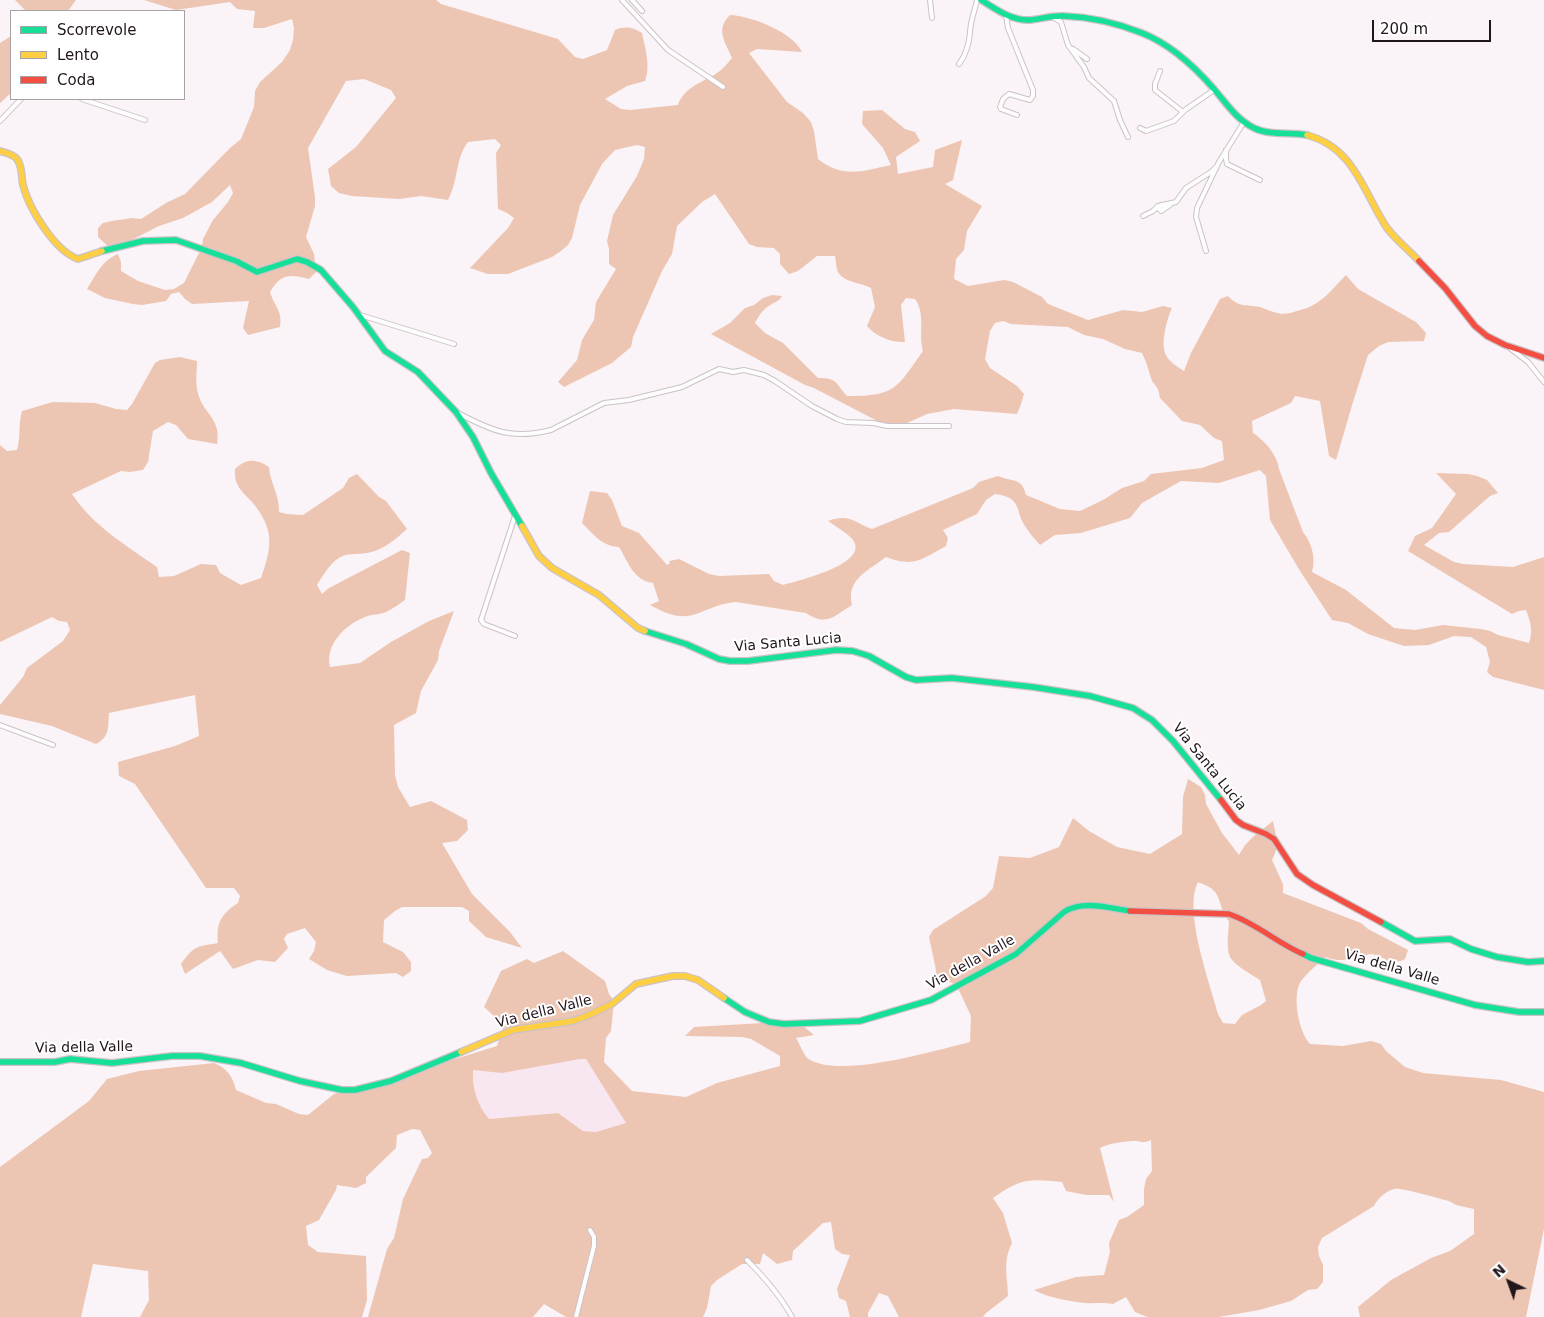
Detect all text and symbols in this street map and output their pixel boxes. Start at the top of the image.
legend [10,10,185,100]
scale bar [1374,10,1493,42]
text: 200 m [1380,20,1428,38]
text: Scorrevole [57,21,136,39]
text: Lento [57,46,99,64]
text: Coda [57,71,95,89]
street label: Via Santa Lucia [734,630,842,656]
street label: Via Santa Lucia [1169,720,1249,814]
street label: Via della Valle [924,932,1018,994]
street label: Via della Valle [1343,946,1441,990]
street label: Via della Valle [494,992,594,1032]
street label: Via della Valle [35,1039,133,1057]
north arrow [1484,1257,1534,1307]
text: N [1489,1261,1509,1281]

